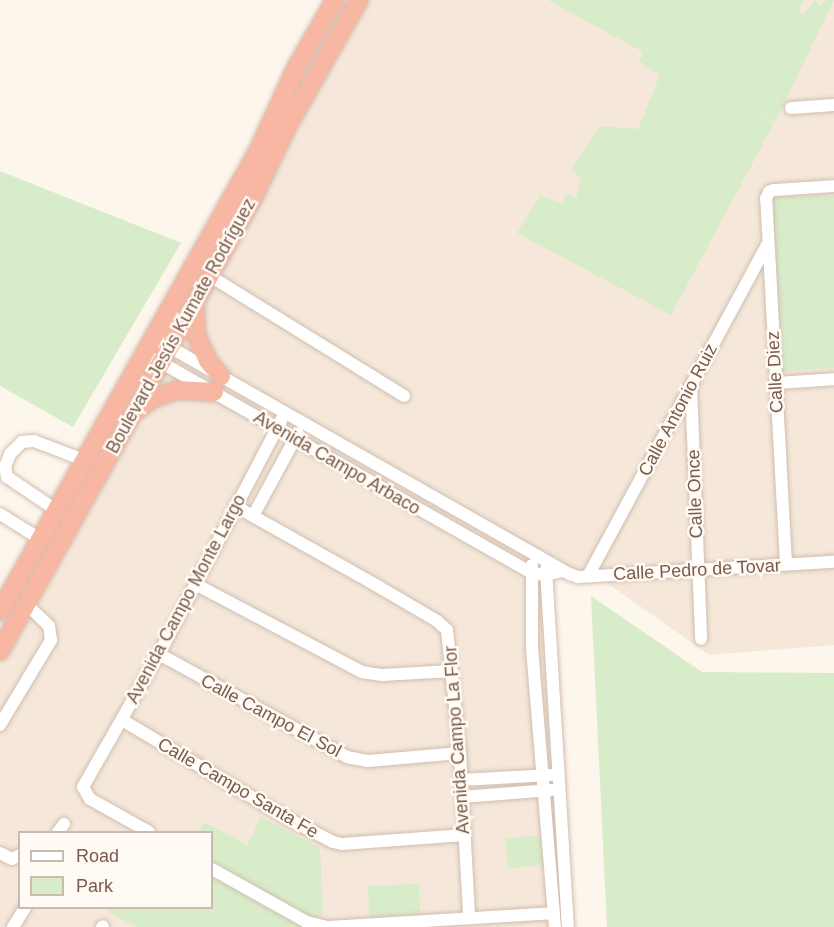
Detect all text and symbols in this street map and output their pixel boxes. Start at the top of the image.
street label: Boulevard Jesús Kumate Rodríguez [102,195,260,457]
street label: Calle Diez [762,330,788,414]
street label: Calle Antonio Ruiz [634,340,722,480]
street label: Avenida Campo Arbaco [249,406,425,520]
street label: Calle Once [683,449,707,539]
street label: Avenida Campo Monte Largo [122,491,250,707]
street label: Calle Pedro de Tovar [613,555,781,585]
street label: Avenida Campo La Flor [440,645,474,835]
street label: Calle Campo El Sol [197,670,345,762]
street label: Calle Campo Santa Fe [154,733,322,843]
legend [18,831,213,909]
text: Road [76,846,119,866]
text: Park [76,876,113,896]

